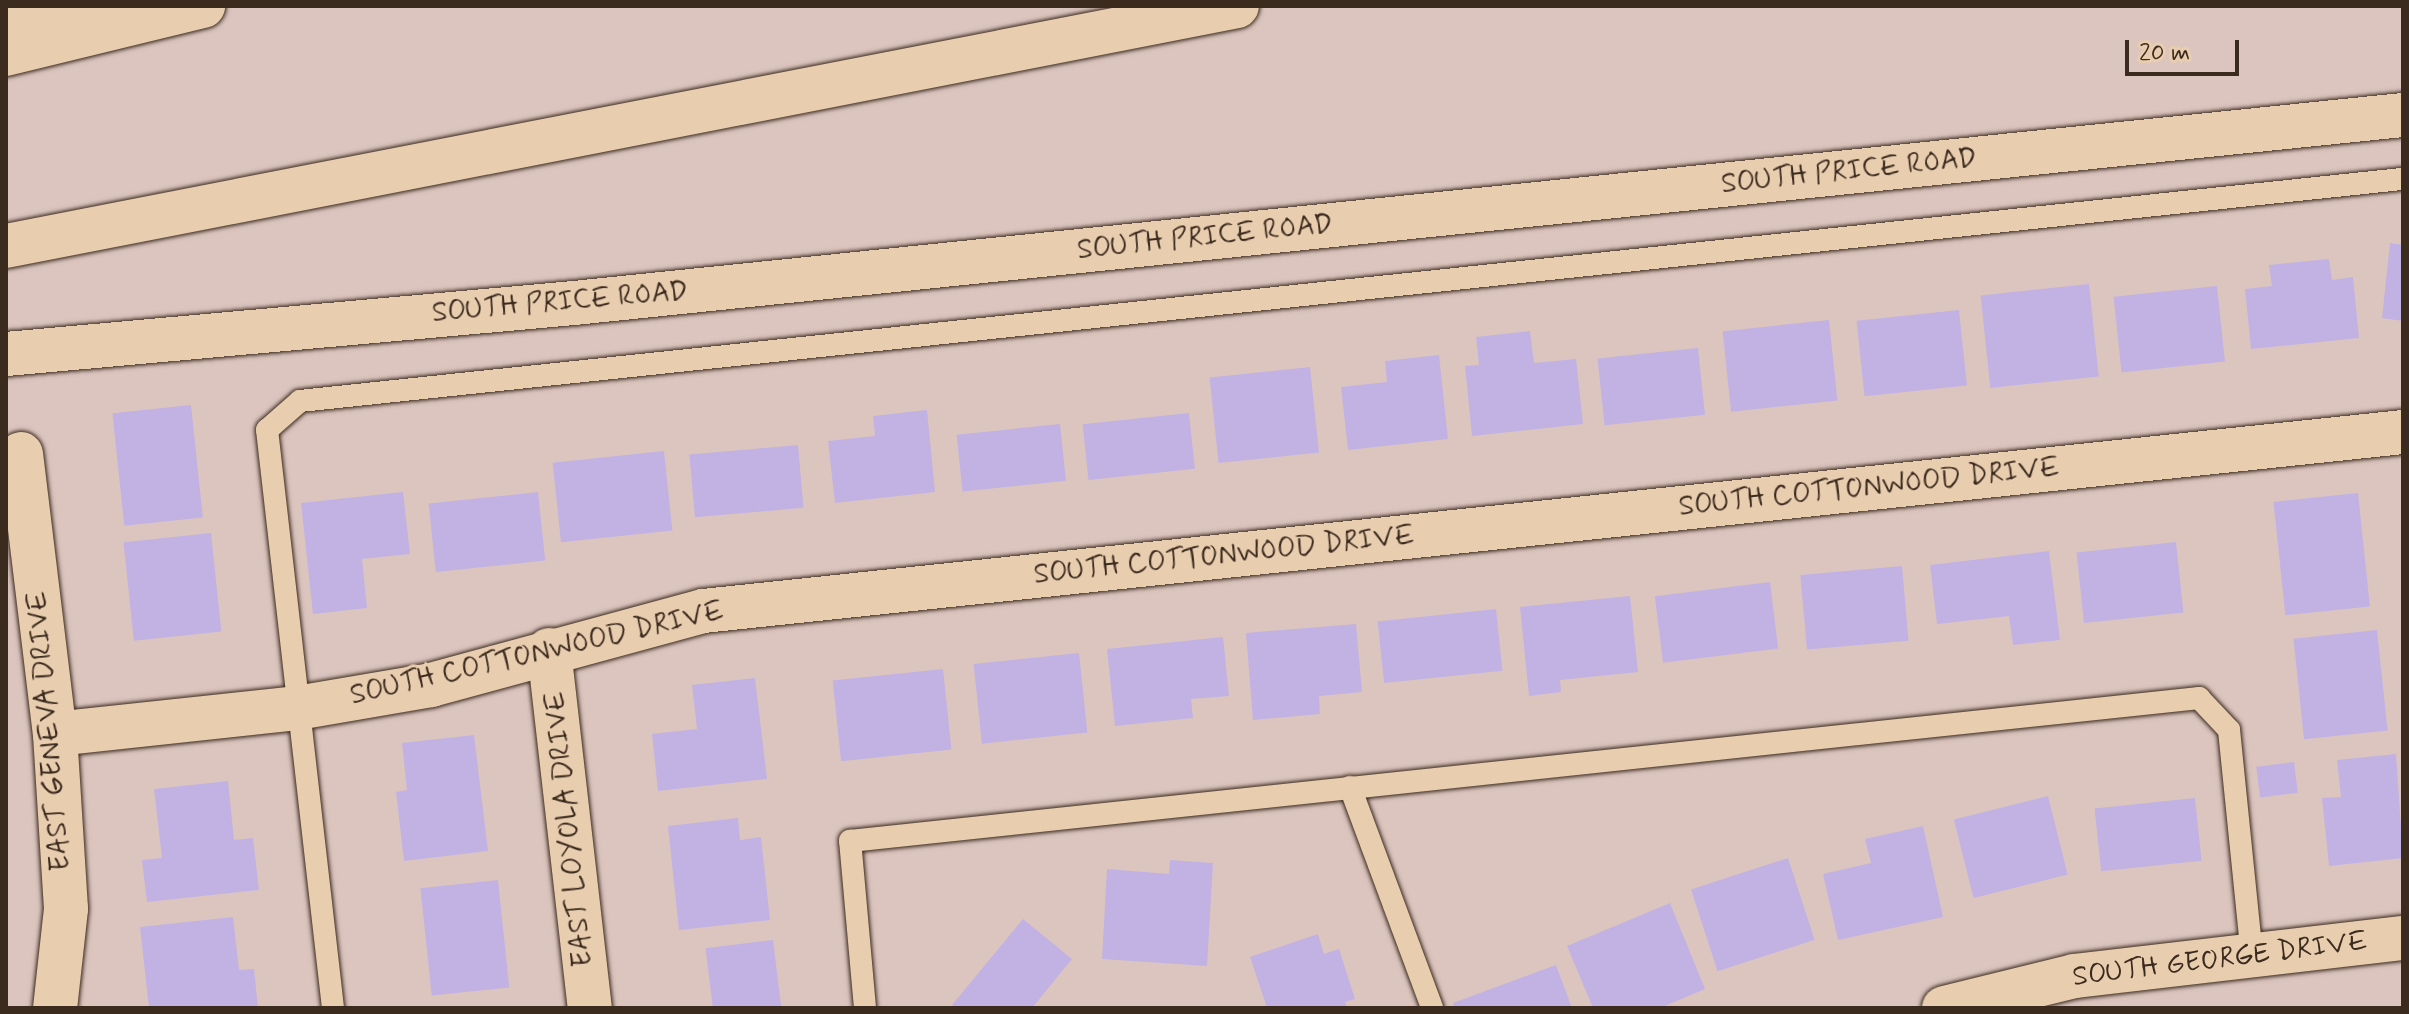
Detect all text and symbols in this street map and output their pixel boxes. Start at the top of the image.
scale bar [2129,24,2243,74]
text: 20 m [2139,38,2190,69]
street label: SOUTH PRICE ROAD [1719,142,1979,202]
street label: SOUTH PRICE ROAD [1075,208,1335,268]
street label: SOUTH PRICE ROAD [430,275,690,331]
street label: SOUTH COTTONWOOD DRIVE [1677,451,2061,525]
street label: SOUTH COTTONWOOD DRIVE [1032,519,1416,593]
street label: EAST GENEVA DRIVE [21,588,79,874]
street label: SOUTH COTTONWOOD DRIVE [347,595,727,713]
street label: EAST LOYOLA DRIVE [539,689,601,969]
street label: SOUTH GEORGE DRIVE [2071,925,2369,995]

